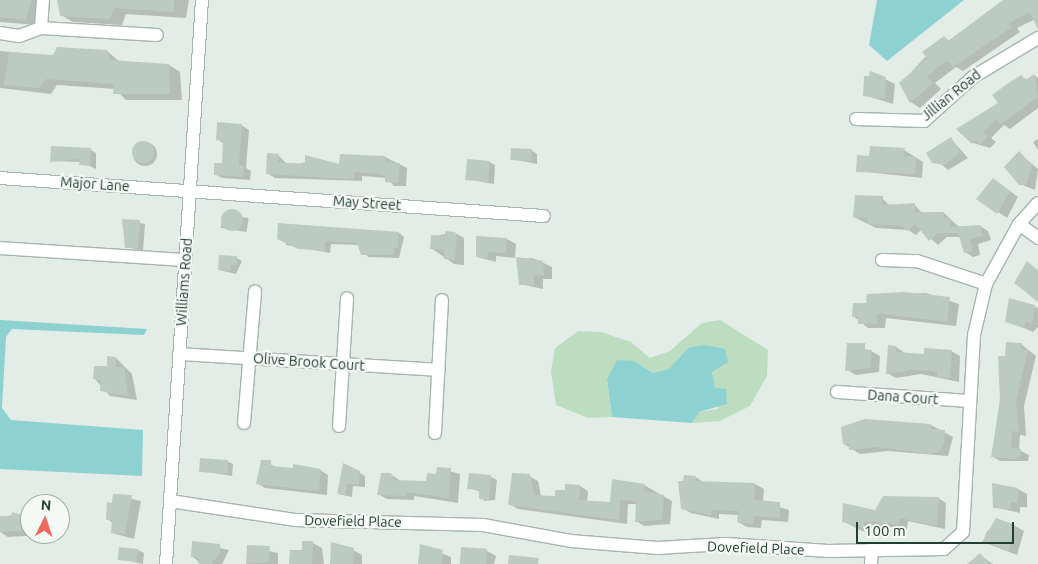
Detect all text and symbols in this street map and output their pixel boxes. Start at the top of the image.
street label: Jillian Road [918,66,984,124]
street label: Major Lane [60,173,130,195]
street label: May Street [332,192,402,214]
street label: Williams Road [173,237,195,327]
street label: Olive Brook Court [253,350,365,374]
street label: Dana Court [867,386,939,408]
north arrow [20,494,70,544]
text: N [40,497,52,513]
street label: Dovefield Place [304,512,402,530]
scale bar [858,512,1016,544]
text: 100 m [864,522,906,539]
street label: Dovefield Place [707,538,805,558]

